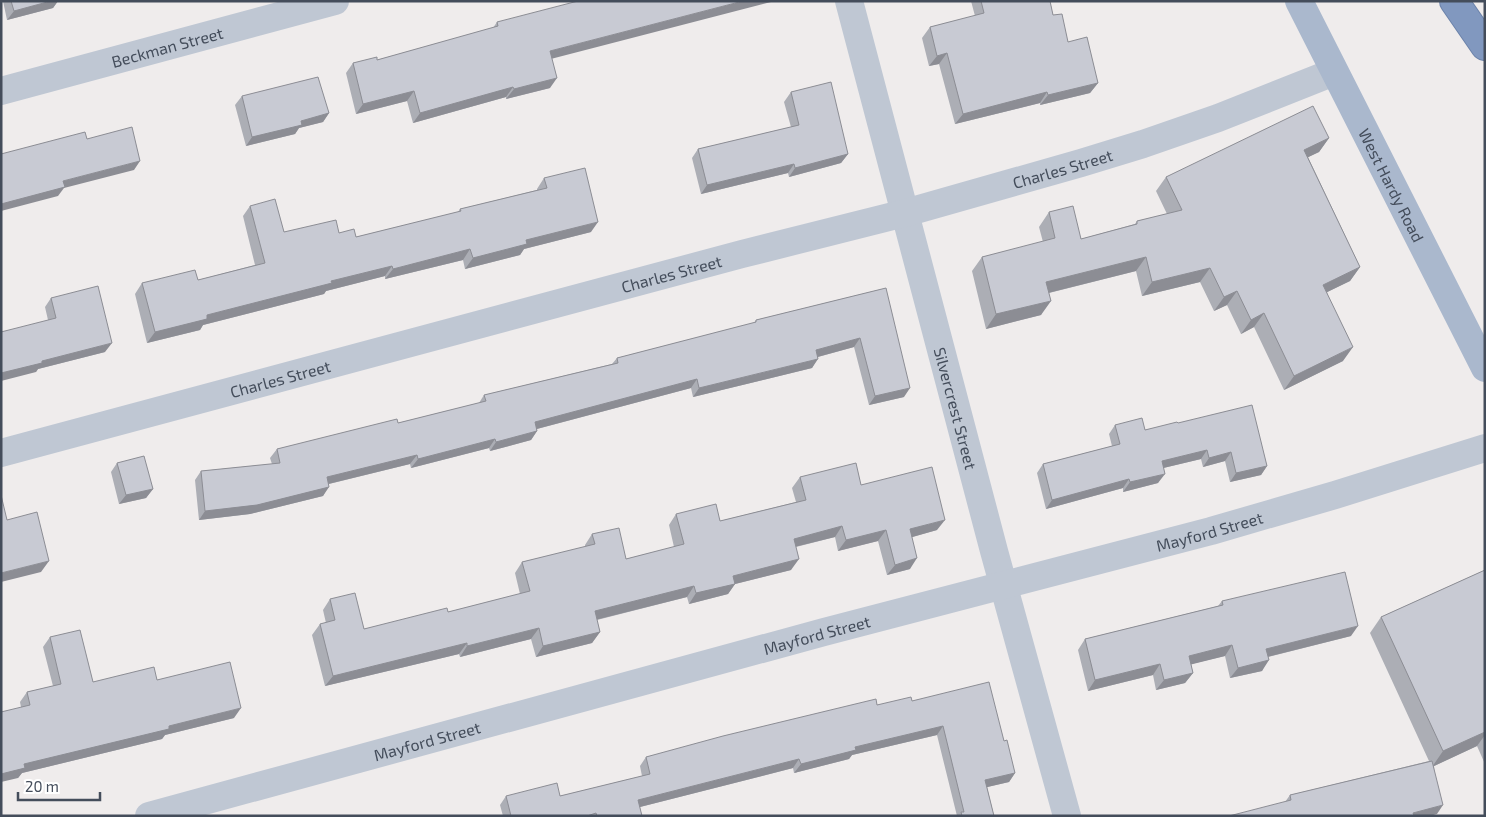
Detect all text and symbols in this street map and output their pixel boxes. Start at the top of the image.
street label: Beckman Street [109,22,225,70]
street label: West Hardy Road [1355,125,1429,245]
street label: Charles Street [1010,144,1115,192]
street label: Charles Street [619,250,724,296]
street label: Silvercrest Street [931,345,982,471]
street label: Charles Street [228,355,332,401]
street label: Mayford Street [1154,507,1265,554]
street label: Mayford Street [761,611,872,658]
street label: Mayford Street [371,717,482,764]
scale bar [18,770,100,802]
text: 20 m [25,777,59,795]

